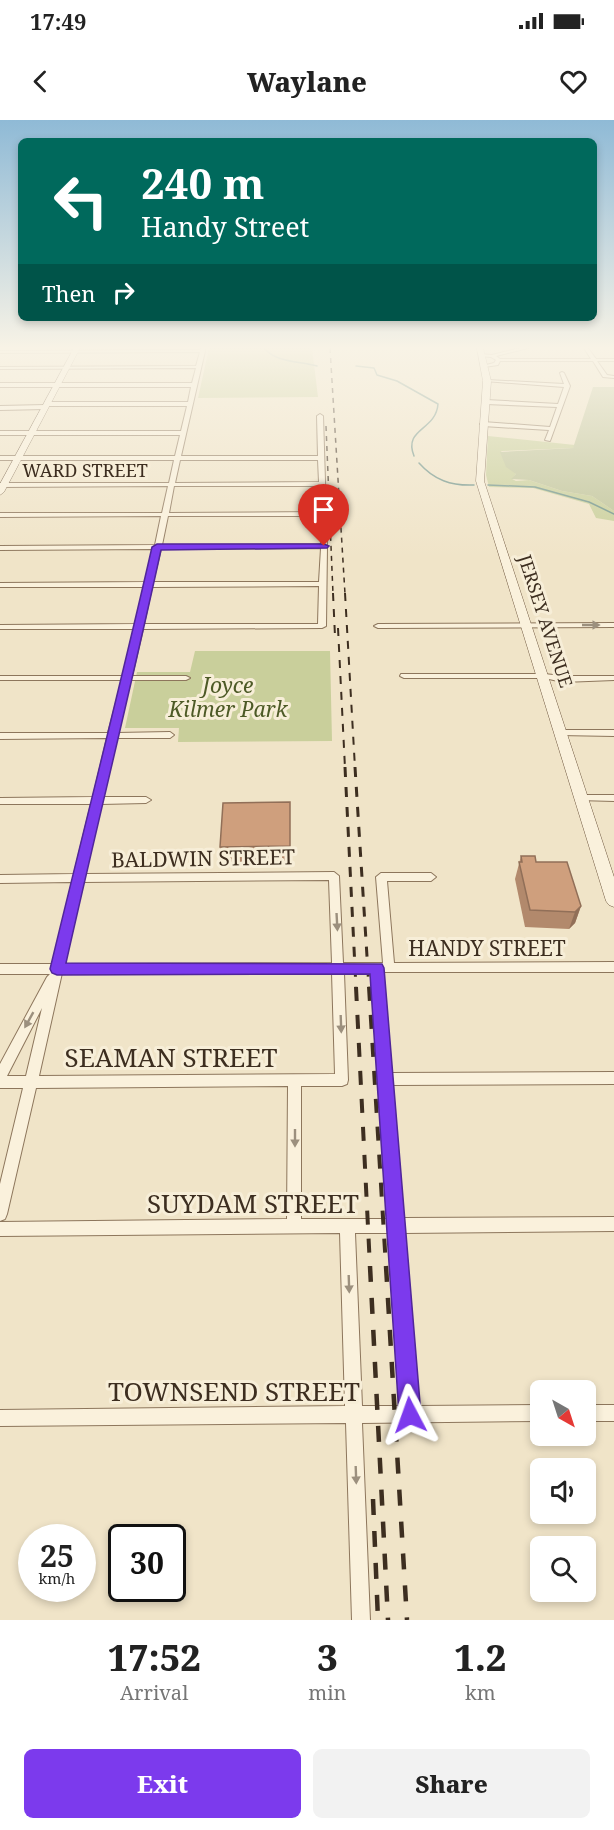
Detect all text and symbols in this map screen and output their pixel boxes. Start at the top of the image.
text: 17:49 [30,6,86,36]
text: Waylane [247,63,367,100]
icon: back [24,65,57,98]
icon: heart [557,65,590,98]
text: 240 m [141,154,265,211]
icon: left [42,162,120,240]
text: Handy Street [141,208,309,245]
icon: right [107,276,140,309]
text: Then [42,278,95,308]
street label: WARD STREET [22,458,148,482]
pin [298,484,349,546]
icon: arrive [307,493,340,526]
street label: JERSEY AVENUE [513,550,579,691]
one-way arrow [582,620,601,630]
park label: Joyce Kilmer Park [168,671,288,723]
street label: BALDWIN STREET [111,842,295,874]
one-way arrow [332,912,341,931]
street label: HANDY STREET [408,934,566,962]
one-way arrow [24,1012,34,1029]
one-way arrow [336,1014,345,1033]
street label: SEAMAN STREET [65,1039,278,1075]
one-way arrow [290,1129,300,1148]
street label: SUYDAM STREET [147,1185,359,1221]
one-way arrow [344,1275,354,1294]
street label: TOWNSEND STREET [108,1373,360,1409]
north arrow [530,1380,596,1446]
map controls [530,1380,596,1602]
position arrow [378,1383,442,1447]
button: sound [530,1458,596,1524]
one-way arrow [352,1465,361,1484]
speed limit sign: 30 [108,1524,186,1602]
text: 25 [40,1535,74,1576]
button: search [530,1536,596,1602]
text: km/h [39,1568,75,1588]
text: 17:52 [108,1633,201,1682]
text: 3 [317,1633,338,1682]
text: 1.2 [454,1633,506,1682]
text: Arrival [120,1679,188,1706]
text: min [308,1679,347,1706]
text: km [465,1679,496,1706]
button: Exit [24,1749,301,1818]
button: Share [313,1749,590,1818]

